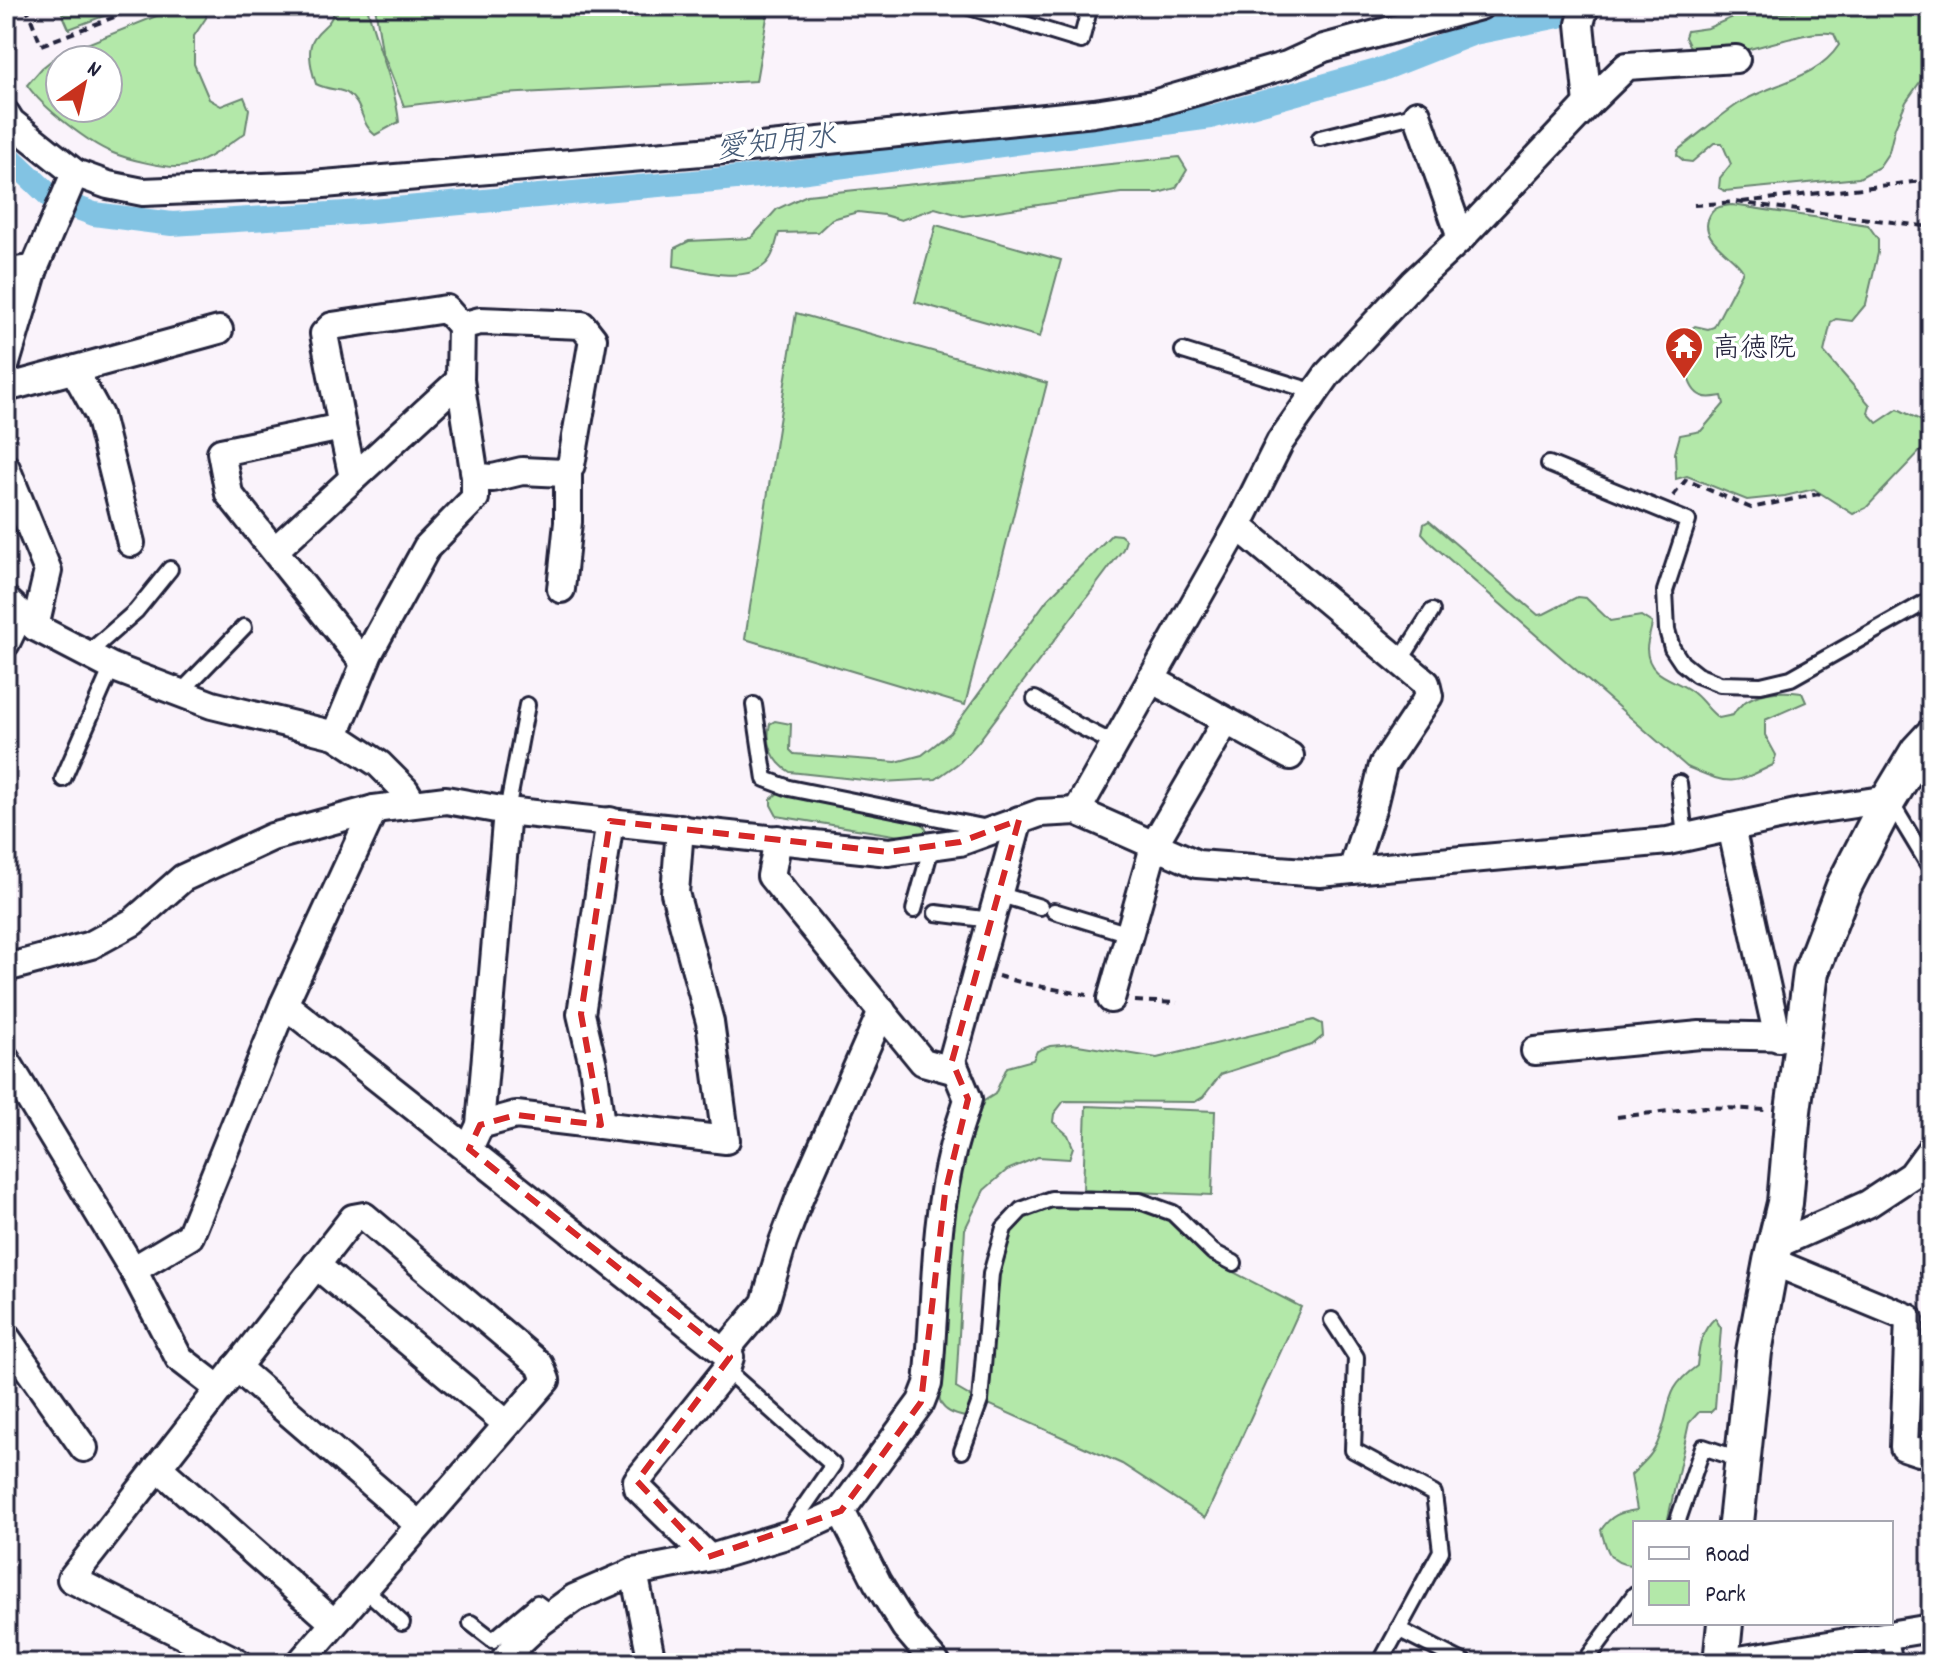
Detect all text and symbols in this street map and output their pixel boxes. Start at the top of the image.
north arrow [44,44,124,124]
text: N [80,54,107,86]
water label: 愛知用水 [715,118,838,173]
temple icon: 高徳院 [1663,325,1705,380]
place label: 高徳院 [1712,331,1796,371]
legend [1633,1521,1893,1625]
text: Road [1705,1539,1750,1573]
text: Park [1705,1579,1746,1613]

